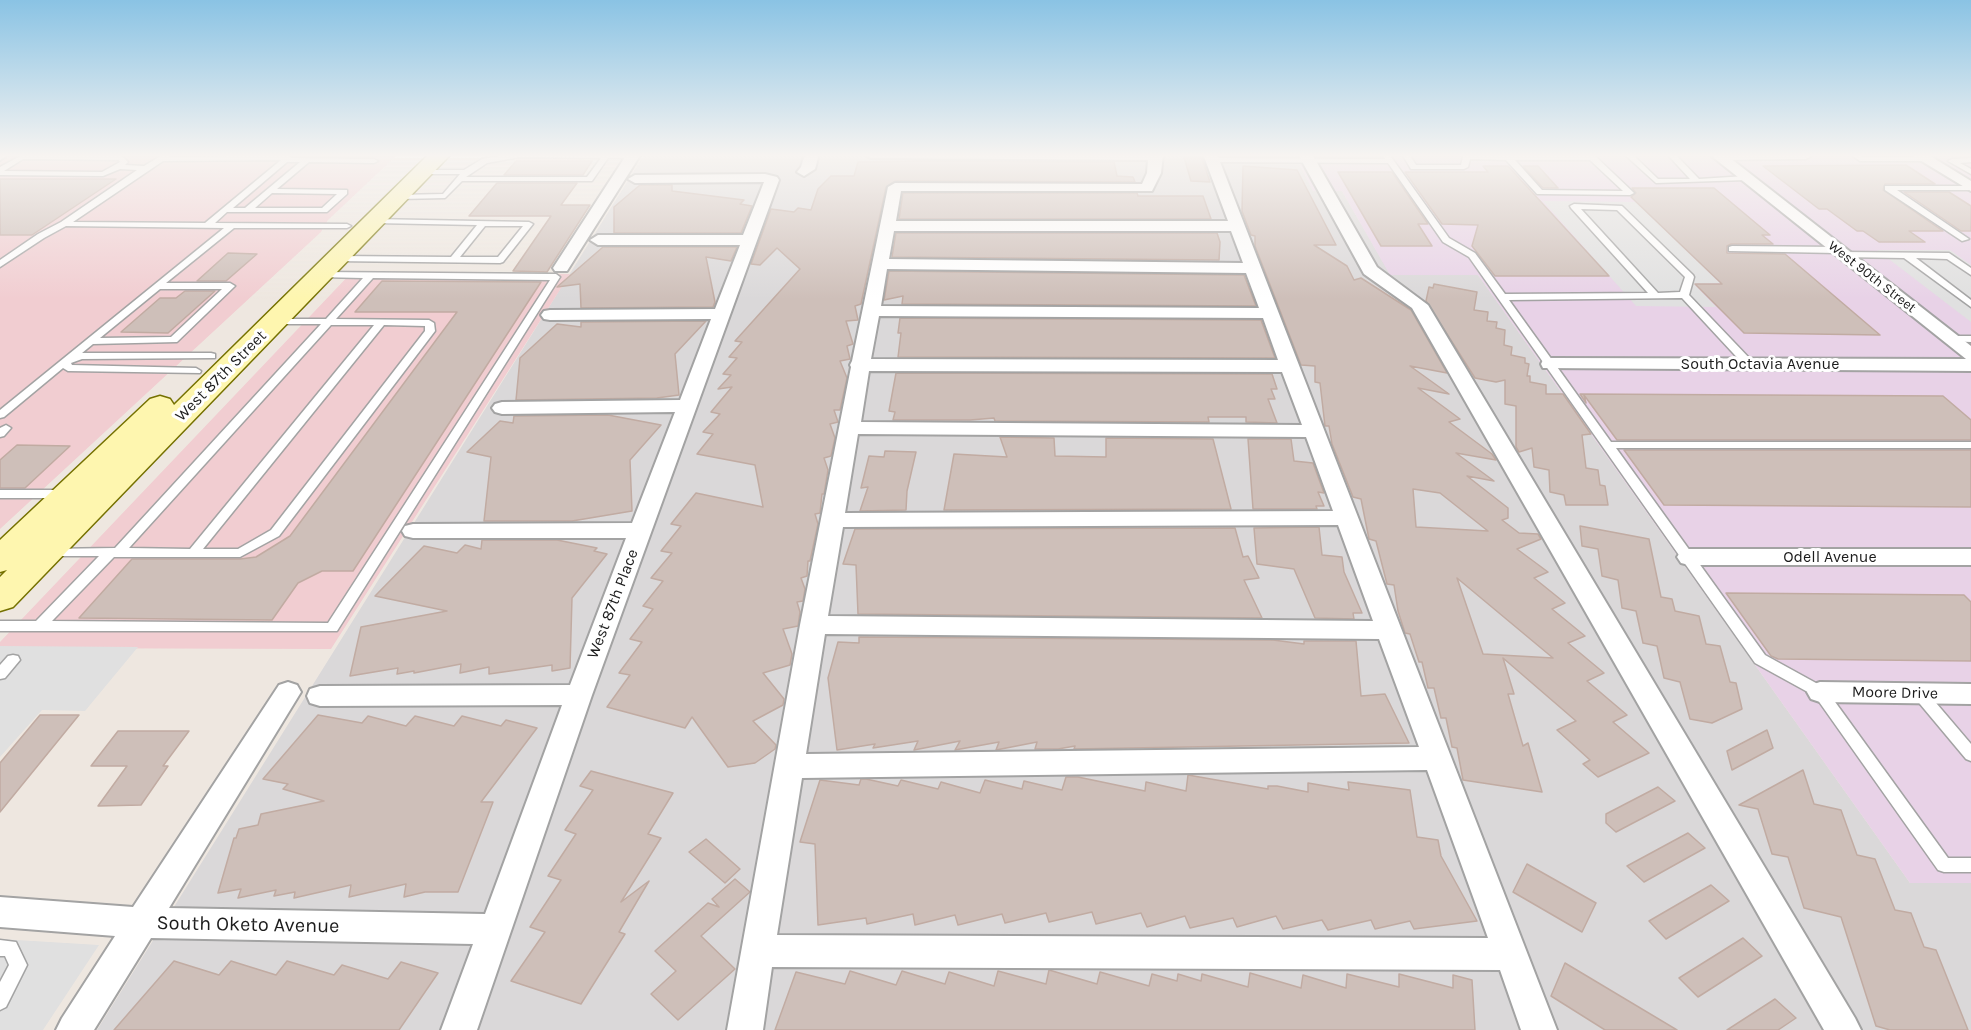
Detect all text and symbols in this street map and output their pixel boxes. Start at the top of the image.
street label: West 90th Street [1825,237,1919,317]
street label: West 87th Street [171,326,271,426]
street label: South Octavia Avenue [1680,354,1840,374]
street label: West 87th Place [583,547,643,661]
street label: Odell Avenue [1783,547,1877,567]
street label: Moore Drive [1852,683,1938,703]
street label: South Oketo Avenue [156,911,340,939]

